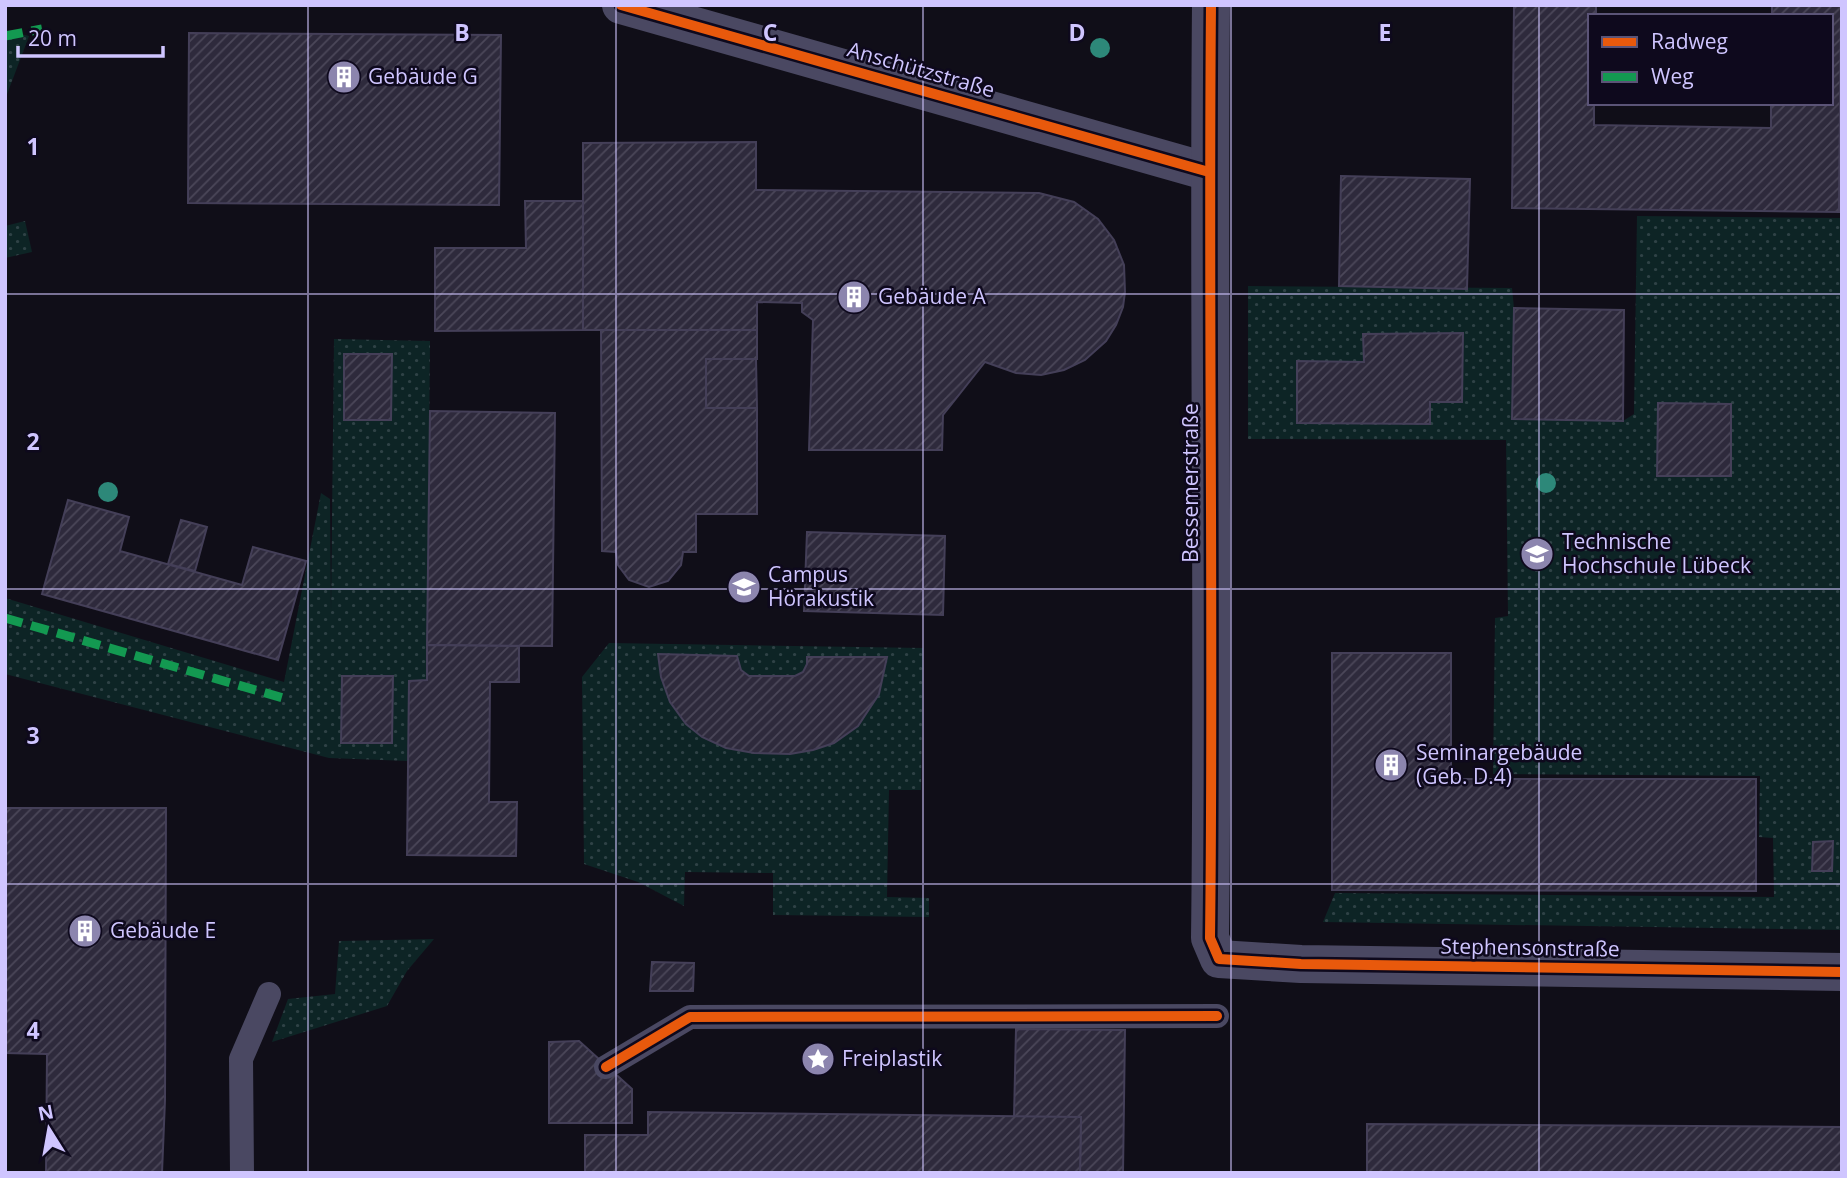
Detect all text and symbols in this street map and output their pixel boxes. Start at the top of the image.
scale bar [18,14,163,58]
legend [1588,14,1833,105]
text: B [454,16,470,48]
text: C [763,16,777,48]
text: D [1068,16,1086,48]
text: E [1379,16,1391,48]
text: 20 m [28,24,77,52]
text: Radweg [1651,27,1728,55]
street label: Anschützstraße [844,35,998,103]
building icon: Gebäude G [325,58,363,96]
place label: Gebäude G [368,62,478,90]
text: Weg [1651,62,1694,90]
text: 1 [26,130,40,162]
building icon: Gebäude A [835,278,873,316]
place label: Gebäude A [878,282,987,310]
street label: Bessemerstraße [1176,403,1204,563]
text: 2 [26,425,40,457]
place label: Technische Hochschule Lübeck [1562,527,1751,579]
school or university icon: Technische Hochschule Lübeck [1518,535,1556,573]
place label: Campus Hörakustik [768,560,874,612]
school or university icon: Campus Hörakustik [725,568,763,606]
text: 3 [26,719,40,751]
place label: Seminargebäude (Geb. D.4) [1416,738,1582,790]
building icon: Seminargebäude (Geb. D.4) [1372,746,1410,784]
building icon: Gebäude E [66,912,104,950]
place label: Gebäude E [110,916,216,944]
street label: Stephensonstraße [1440,931,1620,963]
text: 4 [26,1014,40,1046]
place icon: Freiplastik [799,1040,837,1078]
place label: Freiplastik [842,1044,942,1072]
north arrow [14,1094,84,1164]
text: N [36,1098,56,1127]

